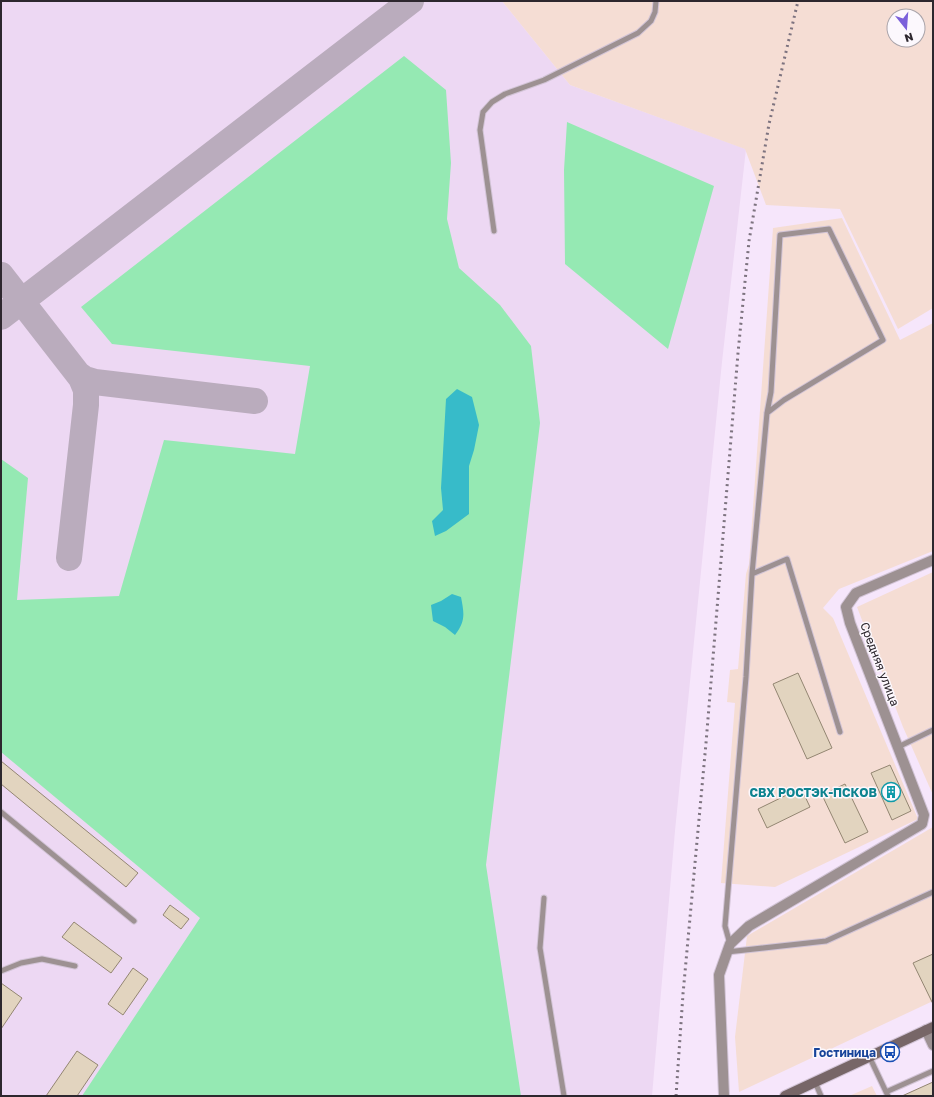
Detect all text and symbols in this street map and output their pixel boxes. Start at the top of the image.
north arrow [886,8,926,48]
text: N [903,31,915,45]
street label: Средняя улица [857,620,903,708]
building icon: СВХ РОСТЭК-ПСКОВ [880,781,902,803]
place label: СВХ РОСТЭК-ПСКОВ [749,785,878,800]
bus stop icon: Гостиница [879,1041,901,1063]
place label: Гостиница [813,1045,876,1060]

